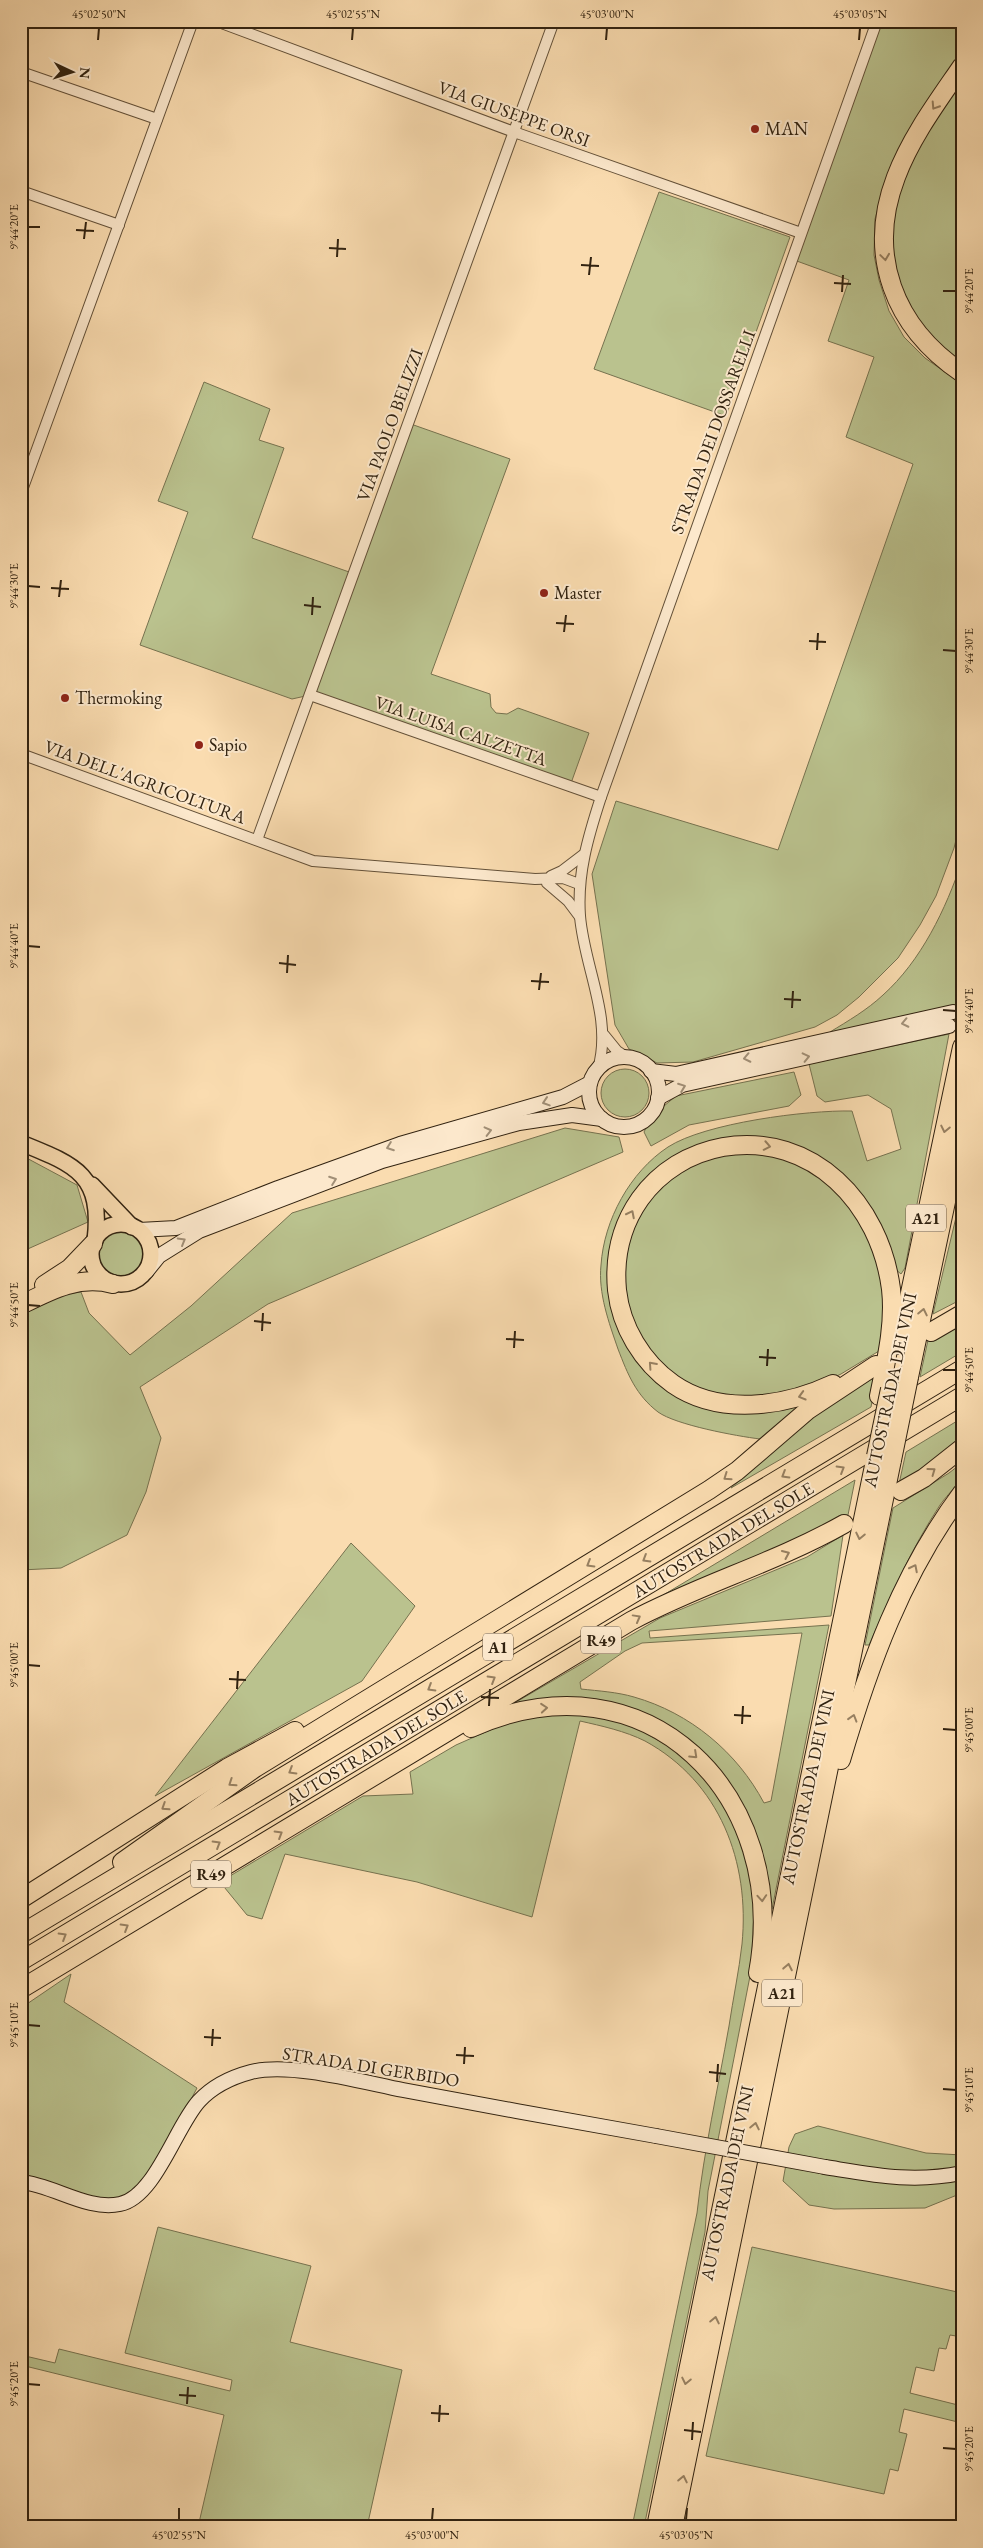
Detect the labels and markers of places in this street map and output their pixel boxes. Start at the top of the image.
place label: MAN [765,117,809,140]
marker: MAN [749,123,761,135]
place label: Master [554,581,602,604]
marker: Master [538,587,550,599]
place label: Thermoking [75,686,162,709]
marker: Thermoking [59,692,71,704]
place label: Sapio [209,733,247,756]
marker: Sapio [193,739,205,751]

